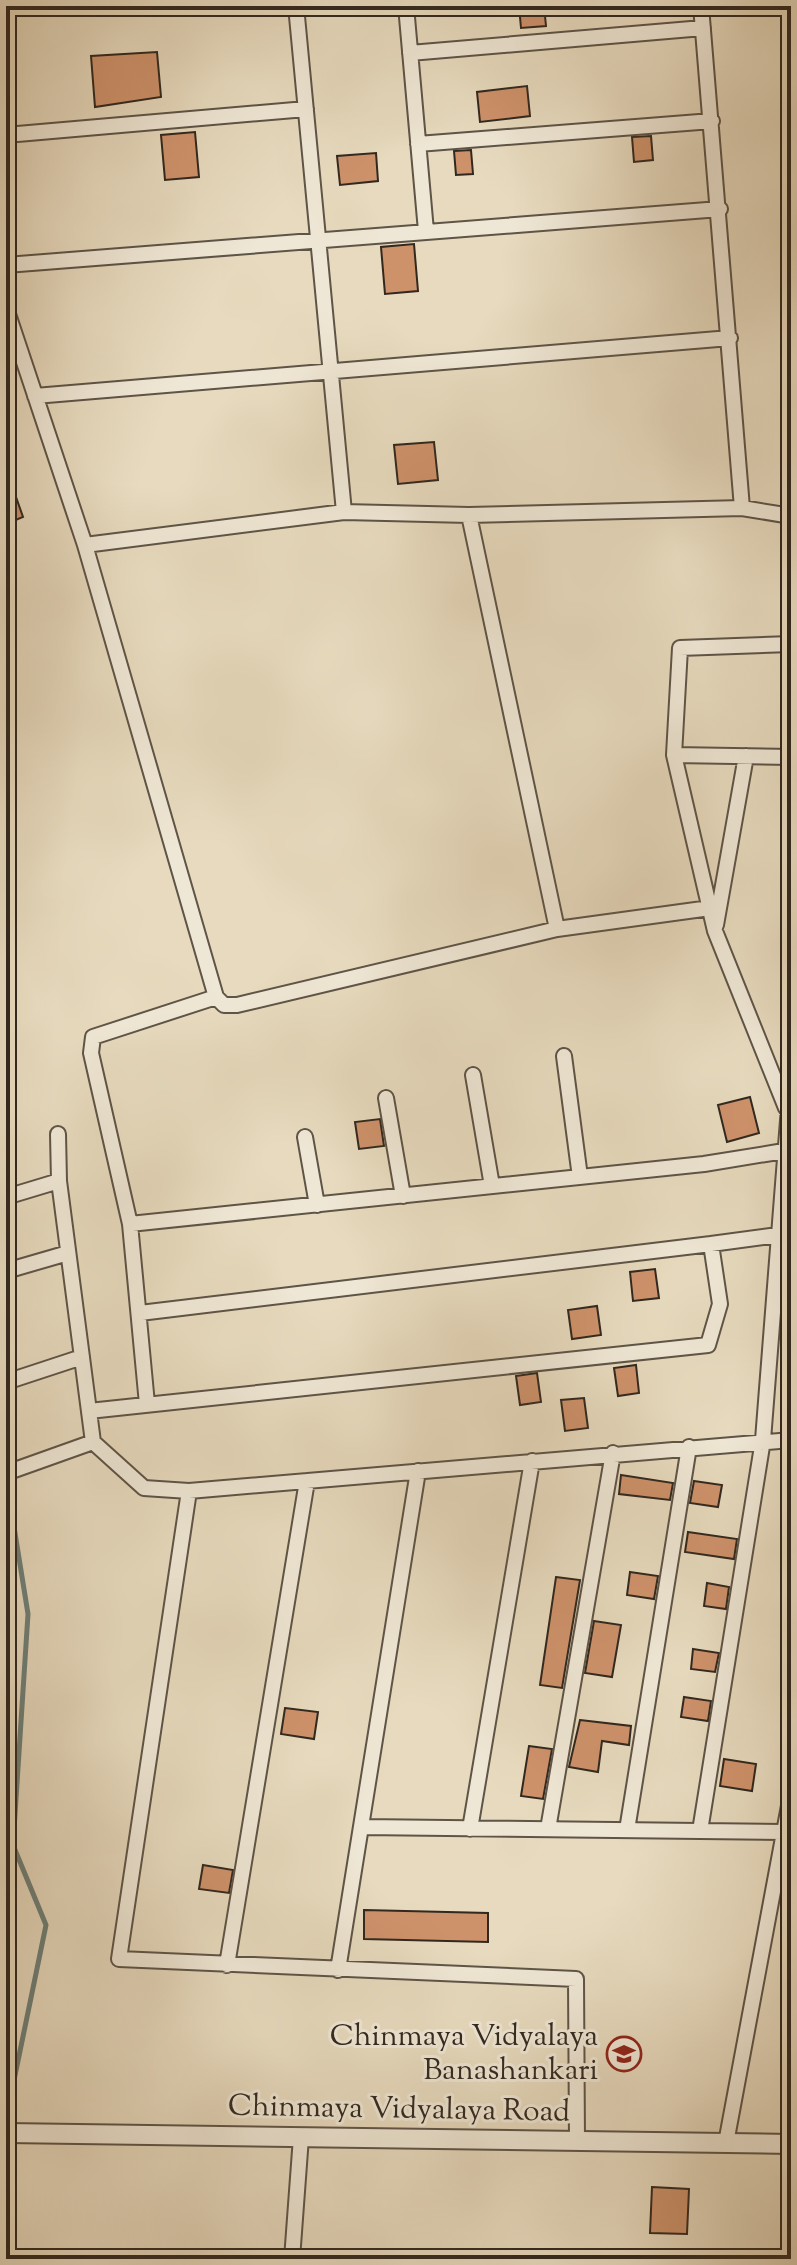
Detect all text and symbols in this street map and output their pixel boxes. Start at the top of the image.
place label: Chinmaya Vidyalaya Banashankari [330,2016,598,2093]
school or university icon: Chinmaya Vidyalaya Banashankari [605,2035,643,2073]
street label: Chinmaya Vidyalaya Road [228,2086,570,2134]

